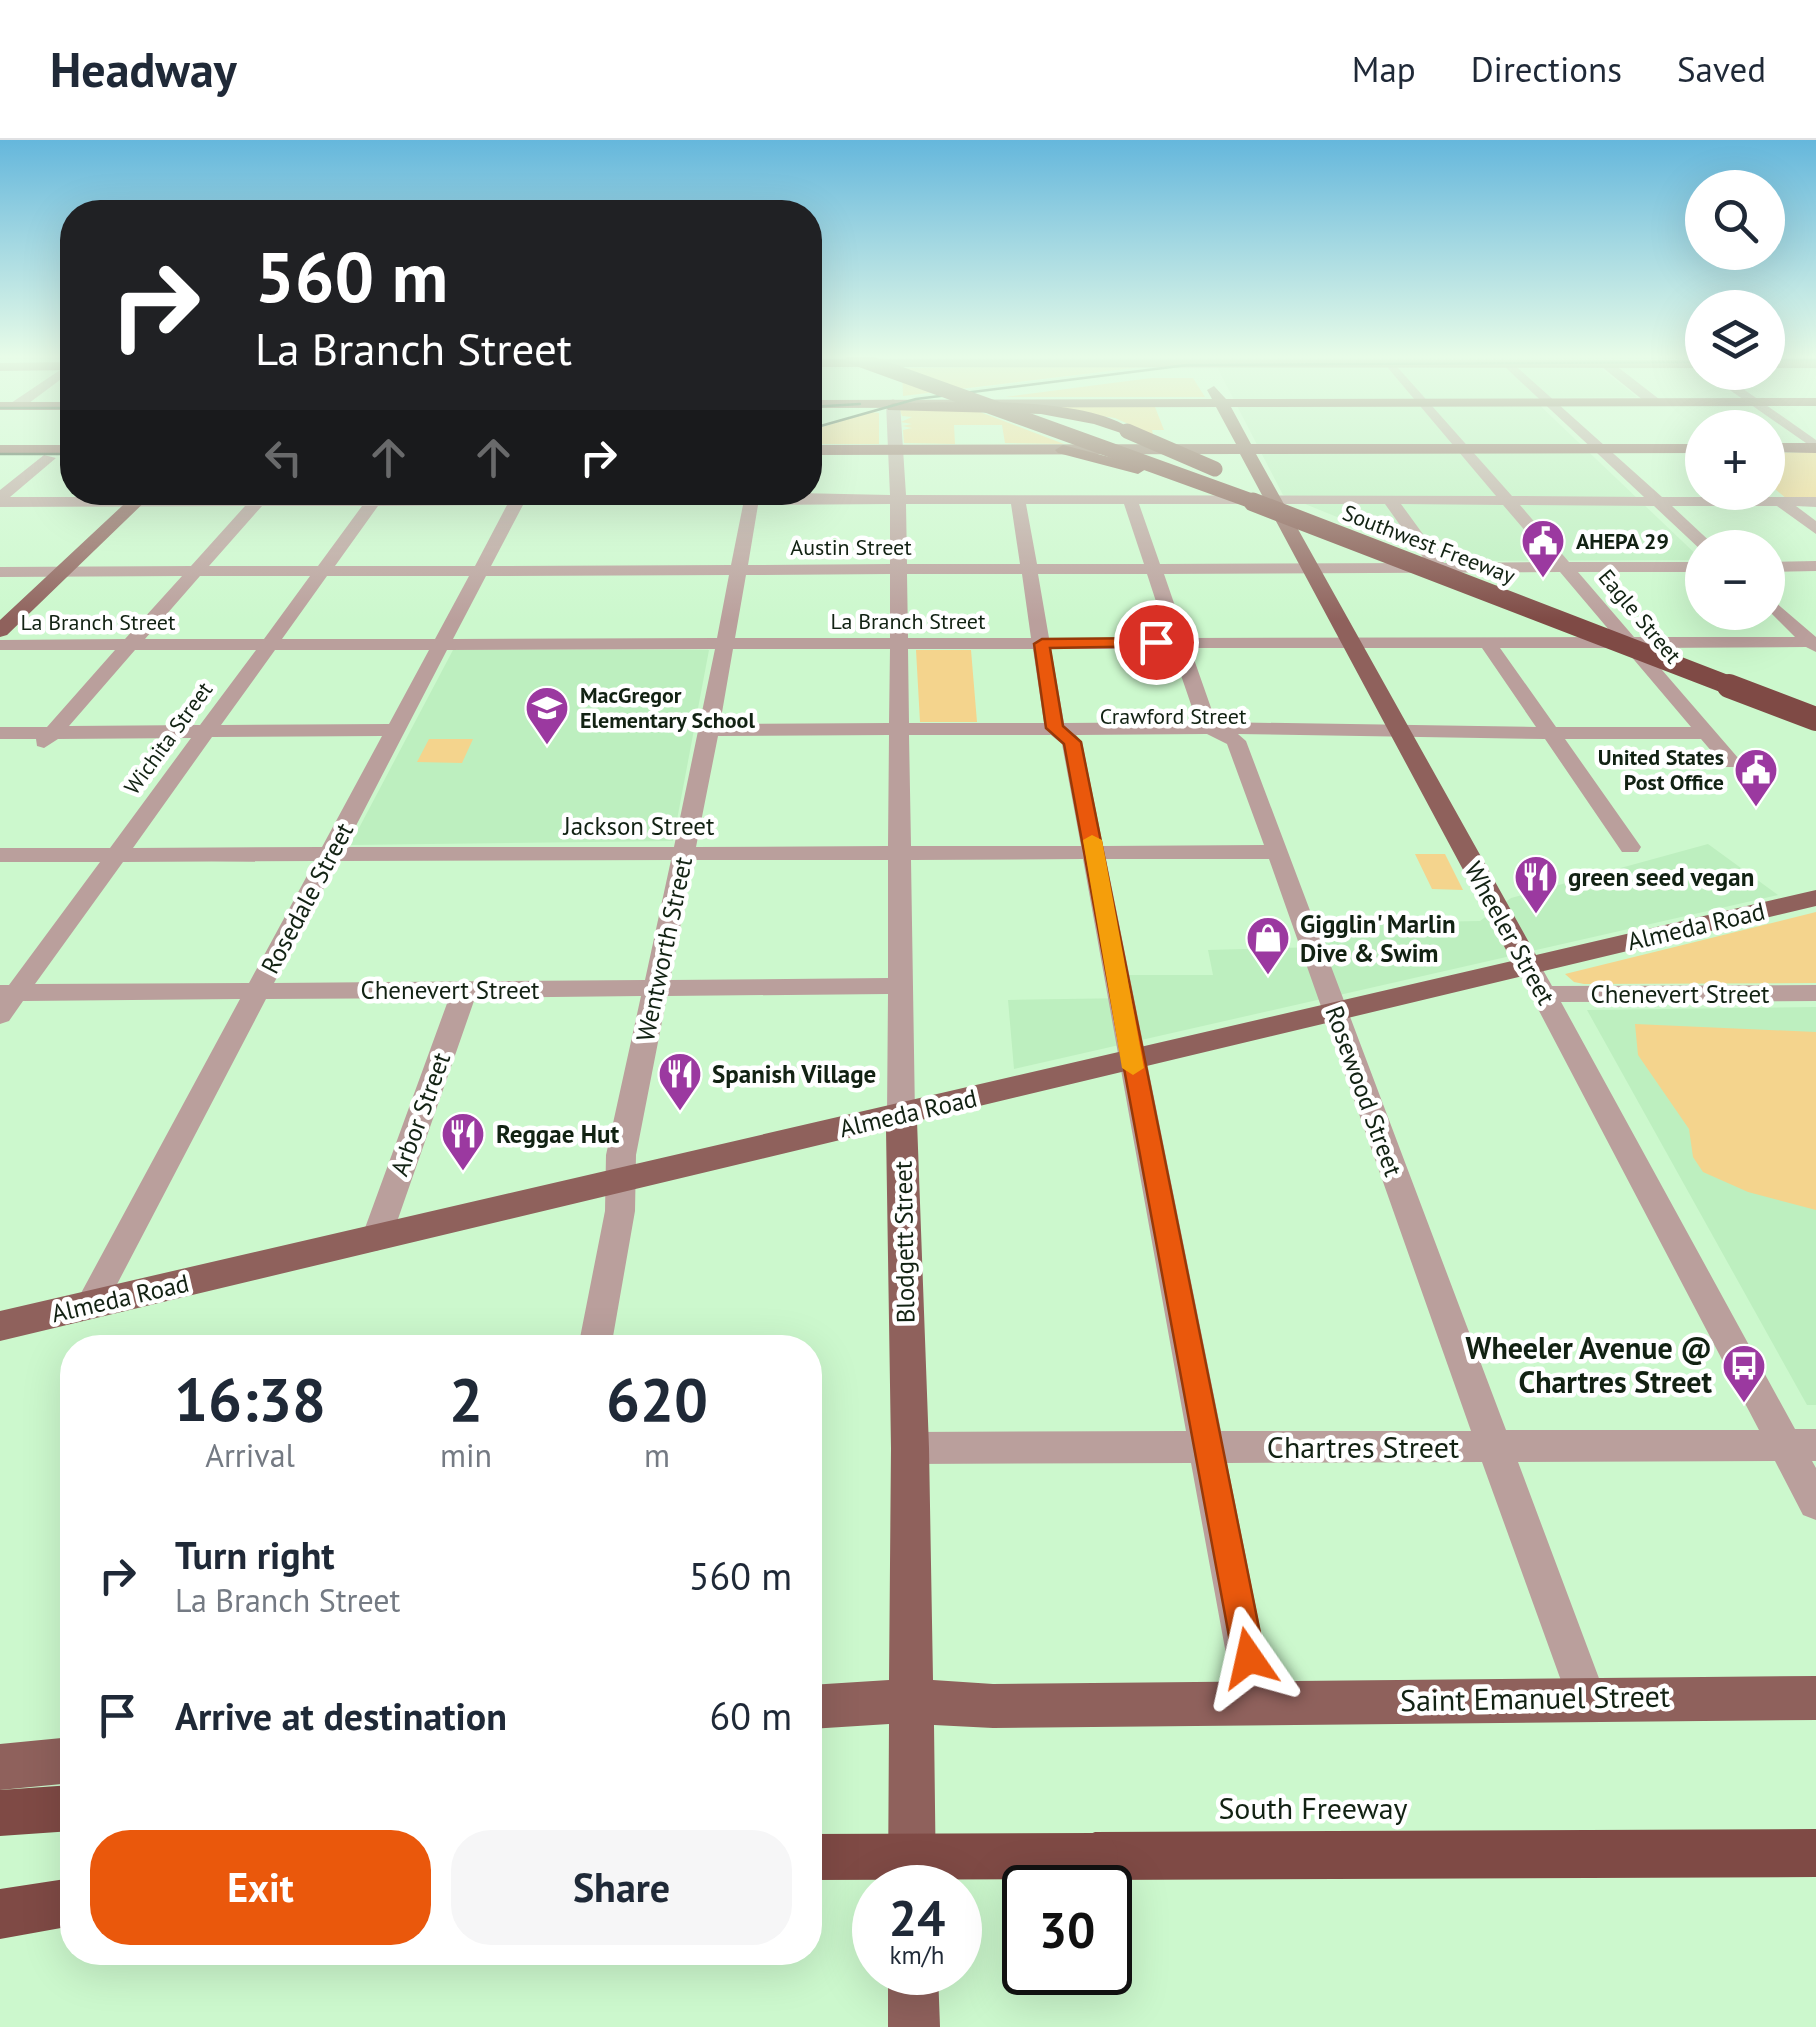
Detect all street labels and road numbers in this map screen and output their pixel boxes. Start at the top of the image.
street label: Southwest Freeway [1339,498,1520,590]
street label: Austin Street [790,533,912,561]
street label: Eagle Street [1593,563,1688,669]
street label: La Branch Street [830,607,986,635]
street label: La Branch Street [20,608,176,636]
street label: Wichita Street [118,676,219,800]
street label: Crawford Street [1100,702,1247,730]
street label: Jackson Street [562,810,715,842]
street label: Rosedale Street [254,816,360,979]
street label: Wentworth Street [629,853,699,1044]
street label: Wheeler Street [1458,856,1563,1011]
street label: Almeda Road [1624,895,1768,957]
street label: Chenevert Street [360,974,540,1006]
street label: Chenevert Street [1590,978,1770,1010]
street label: Rosewood Street [1318,1001,1410,1181]
street label: Arbor Street [383,1047,457,1180]
street label: Almeda Road [836,1082,980,1144]
street label: Blodgett Street [887,1160,921,1323]
street label: Almeda Road [48,1267,192,1329]
street label: Chartres Street [1267,1427,1459,1466]
street label: Saint Emanuel Street [1400,1676,1670,1719]
street label: South Freeway [1218,1788,1408,1827]

